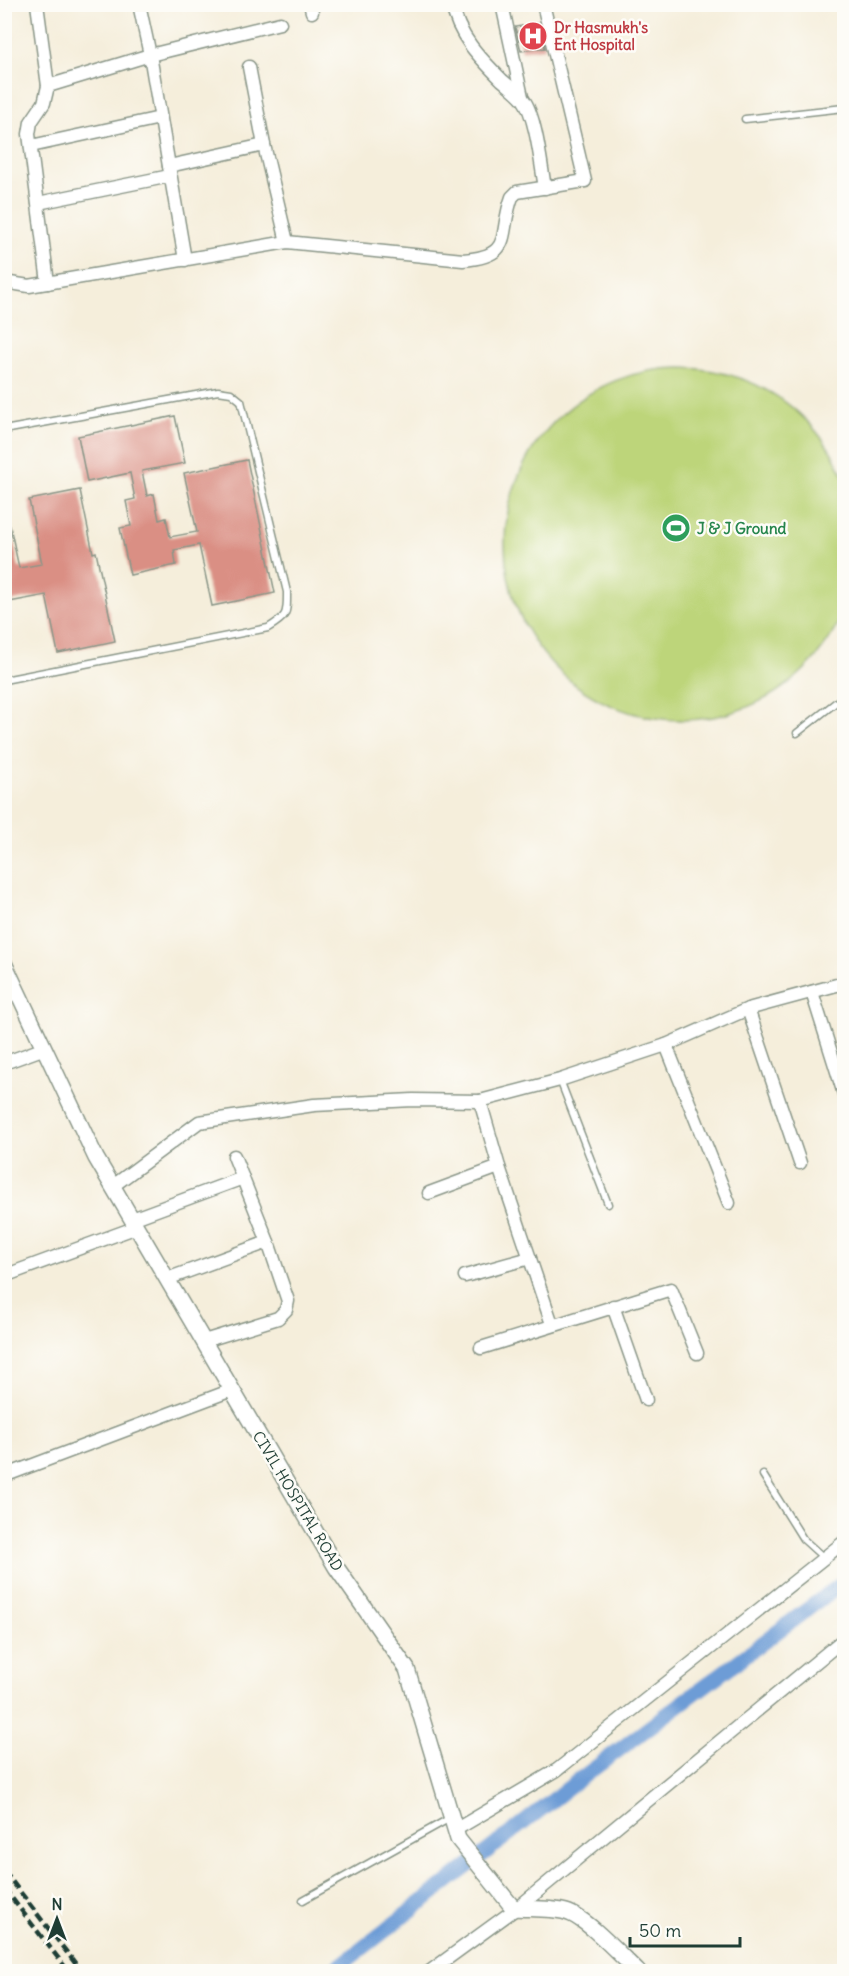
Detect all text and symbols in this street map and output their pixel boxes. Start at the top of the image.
place label: Dr Hasmukh's Ent Hospital [554,18,648,55]
hospital icon: Dr Hasmukh's Ent Hospital [517,20,549,52]
sports icon: J & J Ground [660,512,692,544]
place label: J & J Ground [697,519,787,538]
street label: CIVIL HOSPITAL ROAD [249,1427,347,1575]
north arrow [27,1889,87,1949]
text: N [51,1894,63,1914]
scale bar [630,1910,740,1948]
text: 50 m [639,1919,681,1942]

